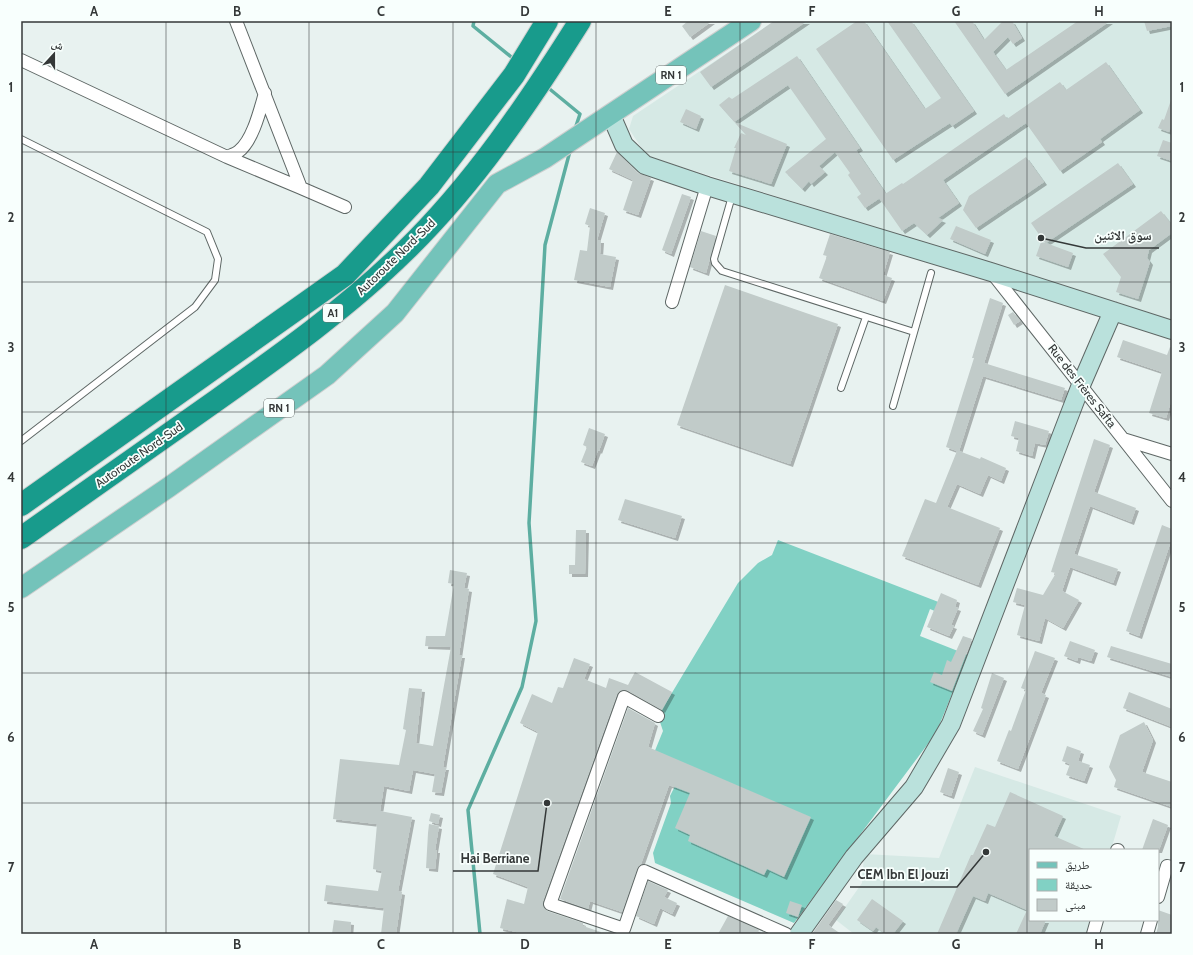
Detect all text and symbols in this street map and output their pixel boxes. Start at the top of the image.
text: A [90,3,99,19]
text: B [233,3,241,19]
text: C [377,3,385,19]
text: D [520,3,530,19]
text: E [664,3,672,19]
text: F [809,3,816,19]
text: G [952,3,961,19]
text: H [1094,3,1104,19]
north arrow [34,34,74,74]
text: ش [49,36,66,54]
road number: RN 1 [656,66,686,84]
text: 1 [9,79,13,95]
text: 1 [1180,79,1184,95]
text: 2 [8,209,15,225]
text: 2 [1179,209,1186,225]
street label: Autoroute Nord-Sud [353,215,438,298]
callout: ﺳﻮق اﻻﺛﻨﻴﻦ [1086,223,1159,248]
text: ﺳﻮق اﻻﺛﻨﻴﻦ [1094,227,1152,244]
road number: A1 [323,304,343,322]
text: 3 [7,339,15,355]
text: 3 [1178,339,1186,355]
street label: Rue des Frères Safta [1045,341,1120,431]
road number: RN 1 [264,399,294,417]
street label: Autoroute Nord-Sud [92,419,185,490]
text: 4 [7,469,15,485]
text: 4 [1178,469,1186,485]
text: 5 [8,599,15,615]
text: 5 [1179,599,1186,615]
text: 6 [7,729,15,745]
text: 6 [1178,729,1186,745]
callout: Hai Berriane [453,846,538,871]
legend [1029,849,1159,921]
text: Hai Berriane [461,850,530,866]
text: طريق [1065,857,1090,872]
text: 7 [8,859,15,875]
text: 7 [1179,859,1186,875]
callout: CEM Ibn El Jouzi [850,862,957,887]
text: CEM Ibn El Jouzi [857,866,949,882]
text: حديقة [1065,877,1093,892]
text: مبنى [1065,897,1086,912]
text: A [90,936,99,952]
text: B [233,936,241,952]
text: C [377,936,385,952]
text: D [520,936,530,952]
text: E [664,936,672,952]
text: F [809,936,816,952]
text: G [952,936,961,952]
text: H [1094,936,1104,952]

